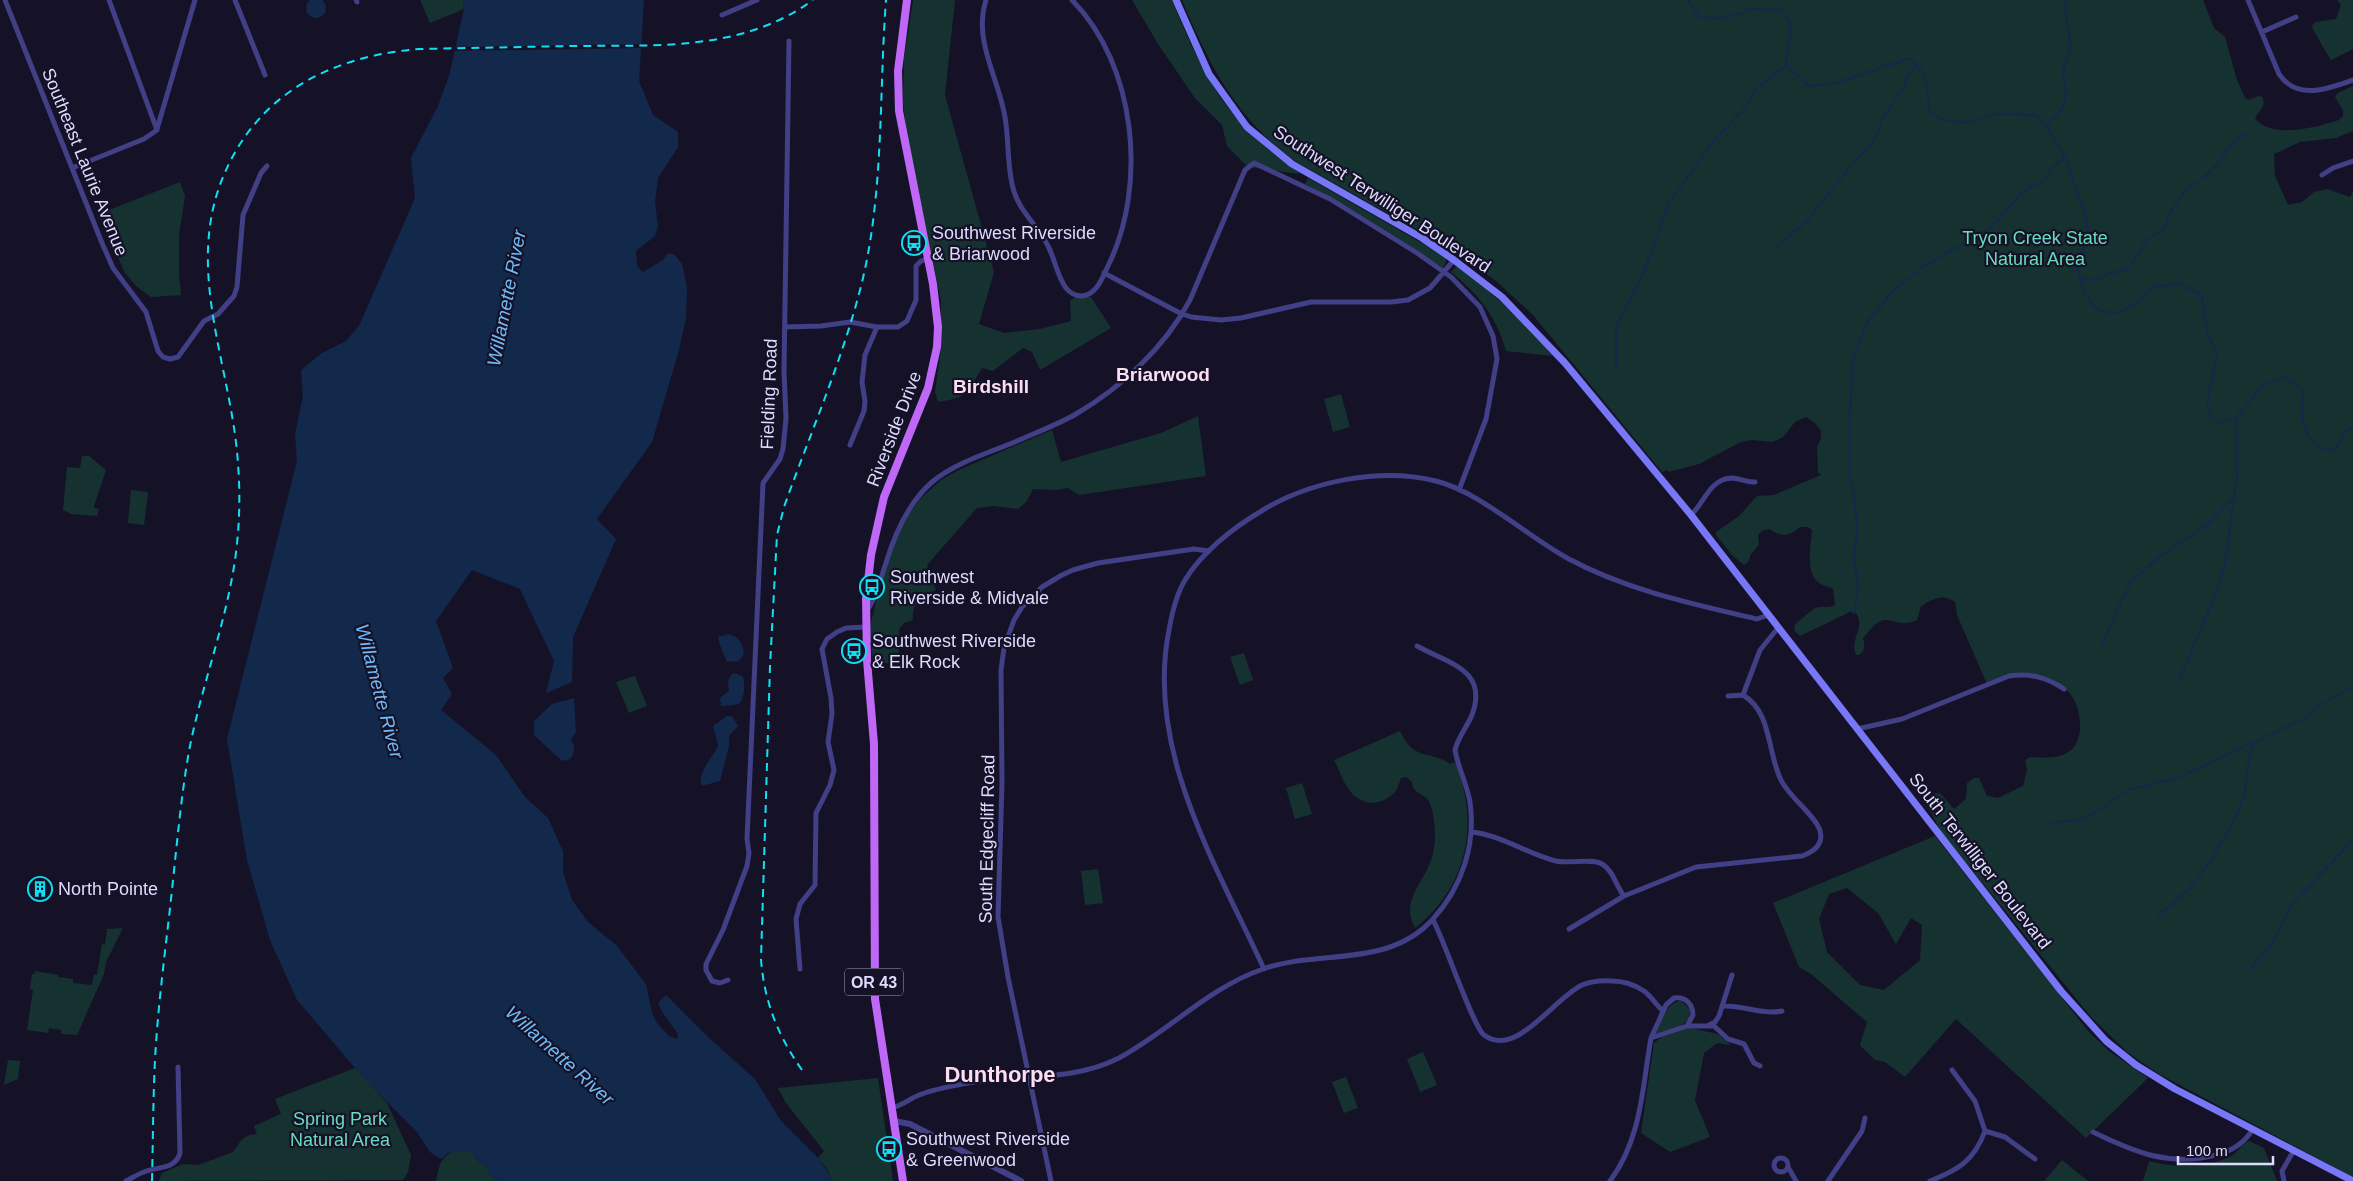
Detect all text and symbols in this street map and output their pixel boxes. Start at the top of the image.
street label: Southeast Laurie Avenue [38,65,132,259]
street label: Southwest Terwilliger Boulevard [1270,121,1494,277]
place label: Southwest Riverside & Briarwood [932,223,1096,264]
water label: Willamette River [483,228,530,368]
park label: Tryon Creek State Natural Area [1962,228,2108,269]
bus stop icon: Southwest Riverside & Briarwood [901,230,927,256]
street label: Fielding Road [757,338,781,450]
district label: Briarwood [1116,364,1210,385]
street label: Riverside Drive [863,368,925,490]
district label: Birdshill [953,376,1029,397]
place label: Southwest Riverside & Midvale [890,567,1049,608]
bus stop icon: Southwest Riverside & Midvale [859,574,885,600]
water label: Willamette River [351,622,408,761]
place label: Southwest Riverside & Elk Rock [872,631,1036,672]
bus stop icon: Southwest Riverside & Elk Rock [841,638,867,664]
street label: South Edgecliff Road [976,754,998,924]
street label: South Terwilliger Boulevard [1905,769,2055,953]
building icon: North Pointe [27,876,53,902]
place label: North Pointe [58,879,158,899]
road number: OR 43 [845,969,903,996]
water label: Willamette River [501,1001,619,1110]
district label: Dunthorpe [944,1062,1056,1087]
park label: Spring Park Natural Area [290,1109,391,1150]
place label: Southwest Riverside & Greenwood [906,1129,1070,1170]
scale bar [2178,1134,2273,1166]
bus stop icon: Southwest Riverside & Greenwood [876,1136,902,1162]
text: 100 m [2186,1142,2228,1159]

